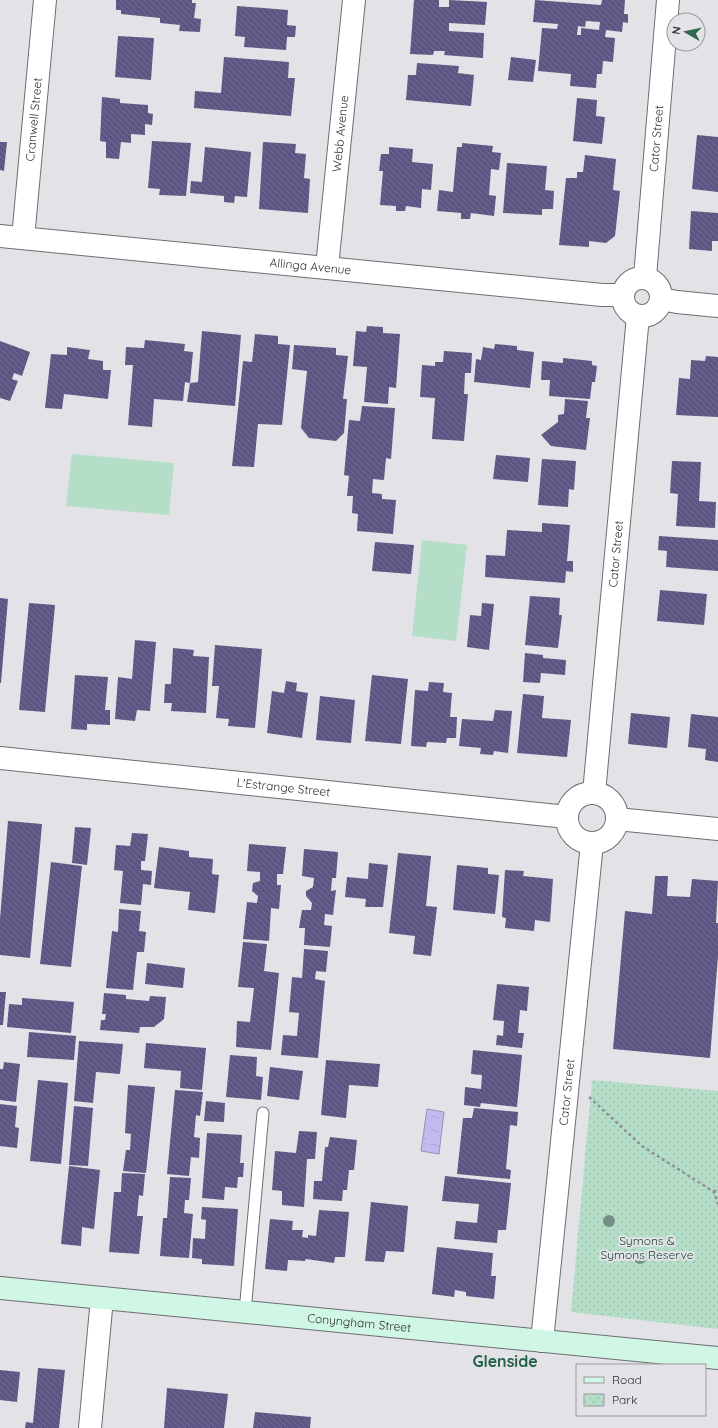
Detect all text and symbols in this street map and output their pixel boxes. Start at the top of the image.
north arrow [666,12,706,52]
text: N [669,25,684,36]
street label: Cranwell Street [22,77,45,162]
street label: Webb Avenue [329,94,351,173]
street label: Cator Street [646,104,666,173]
street label: Allinga Avenue [269,254,352,277]
street label: Cator Street [605,520,626,588]
street label: L'Estrange Street [236,775,331,799]
street label: Cator Street [556,1058,577,1126]
park label: Symons & Symons Reserve [600,1233,694,1262]
street label: Conyngham Street [307,1310,412,1335]
district label: Glenside [472,1351,538,1371]
legend [576,1364,706,1416]
text: Road [612,1372,642,1387]
text: Park [612,1392,637,1407]

